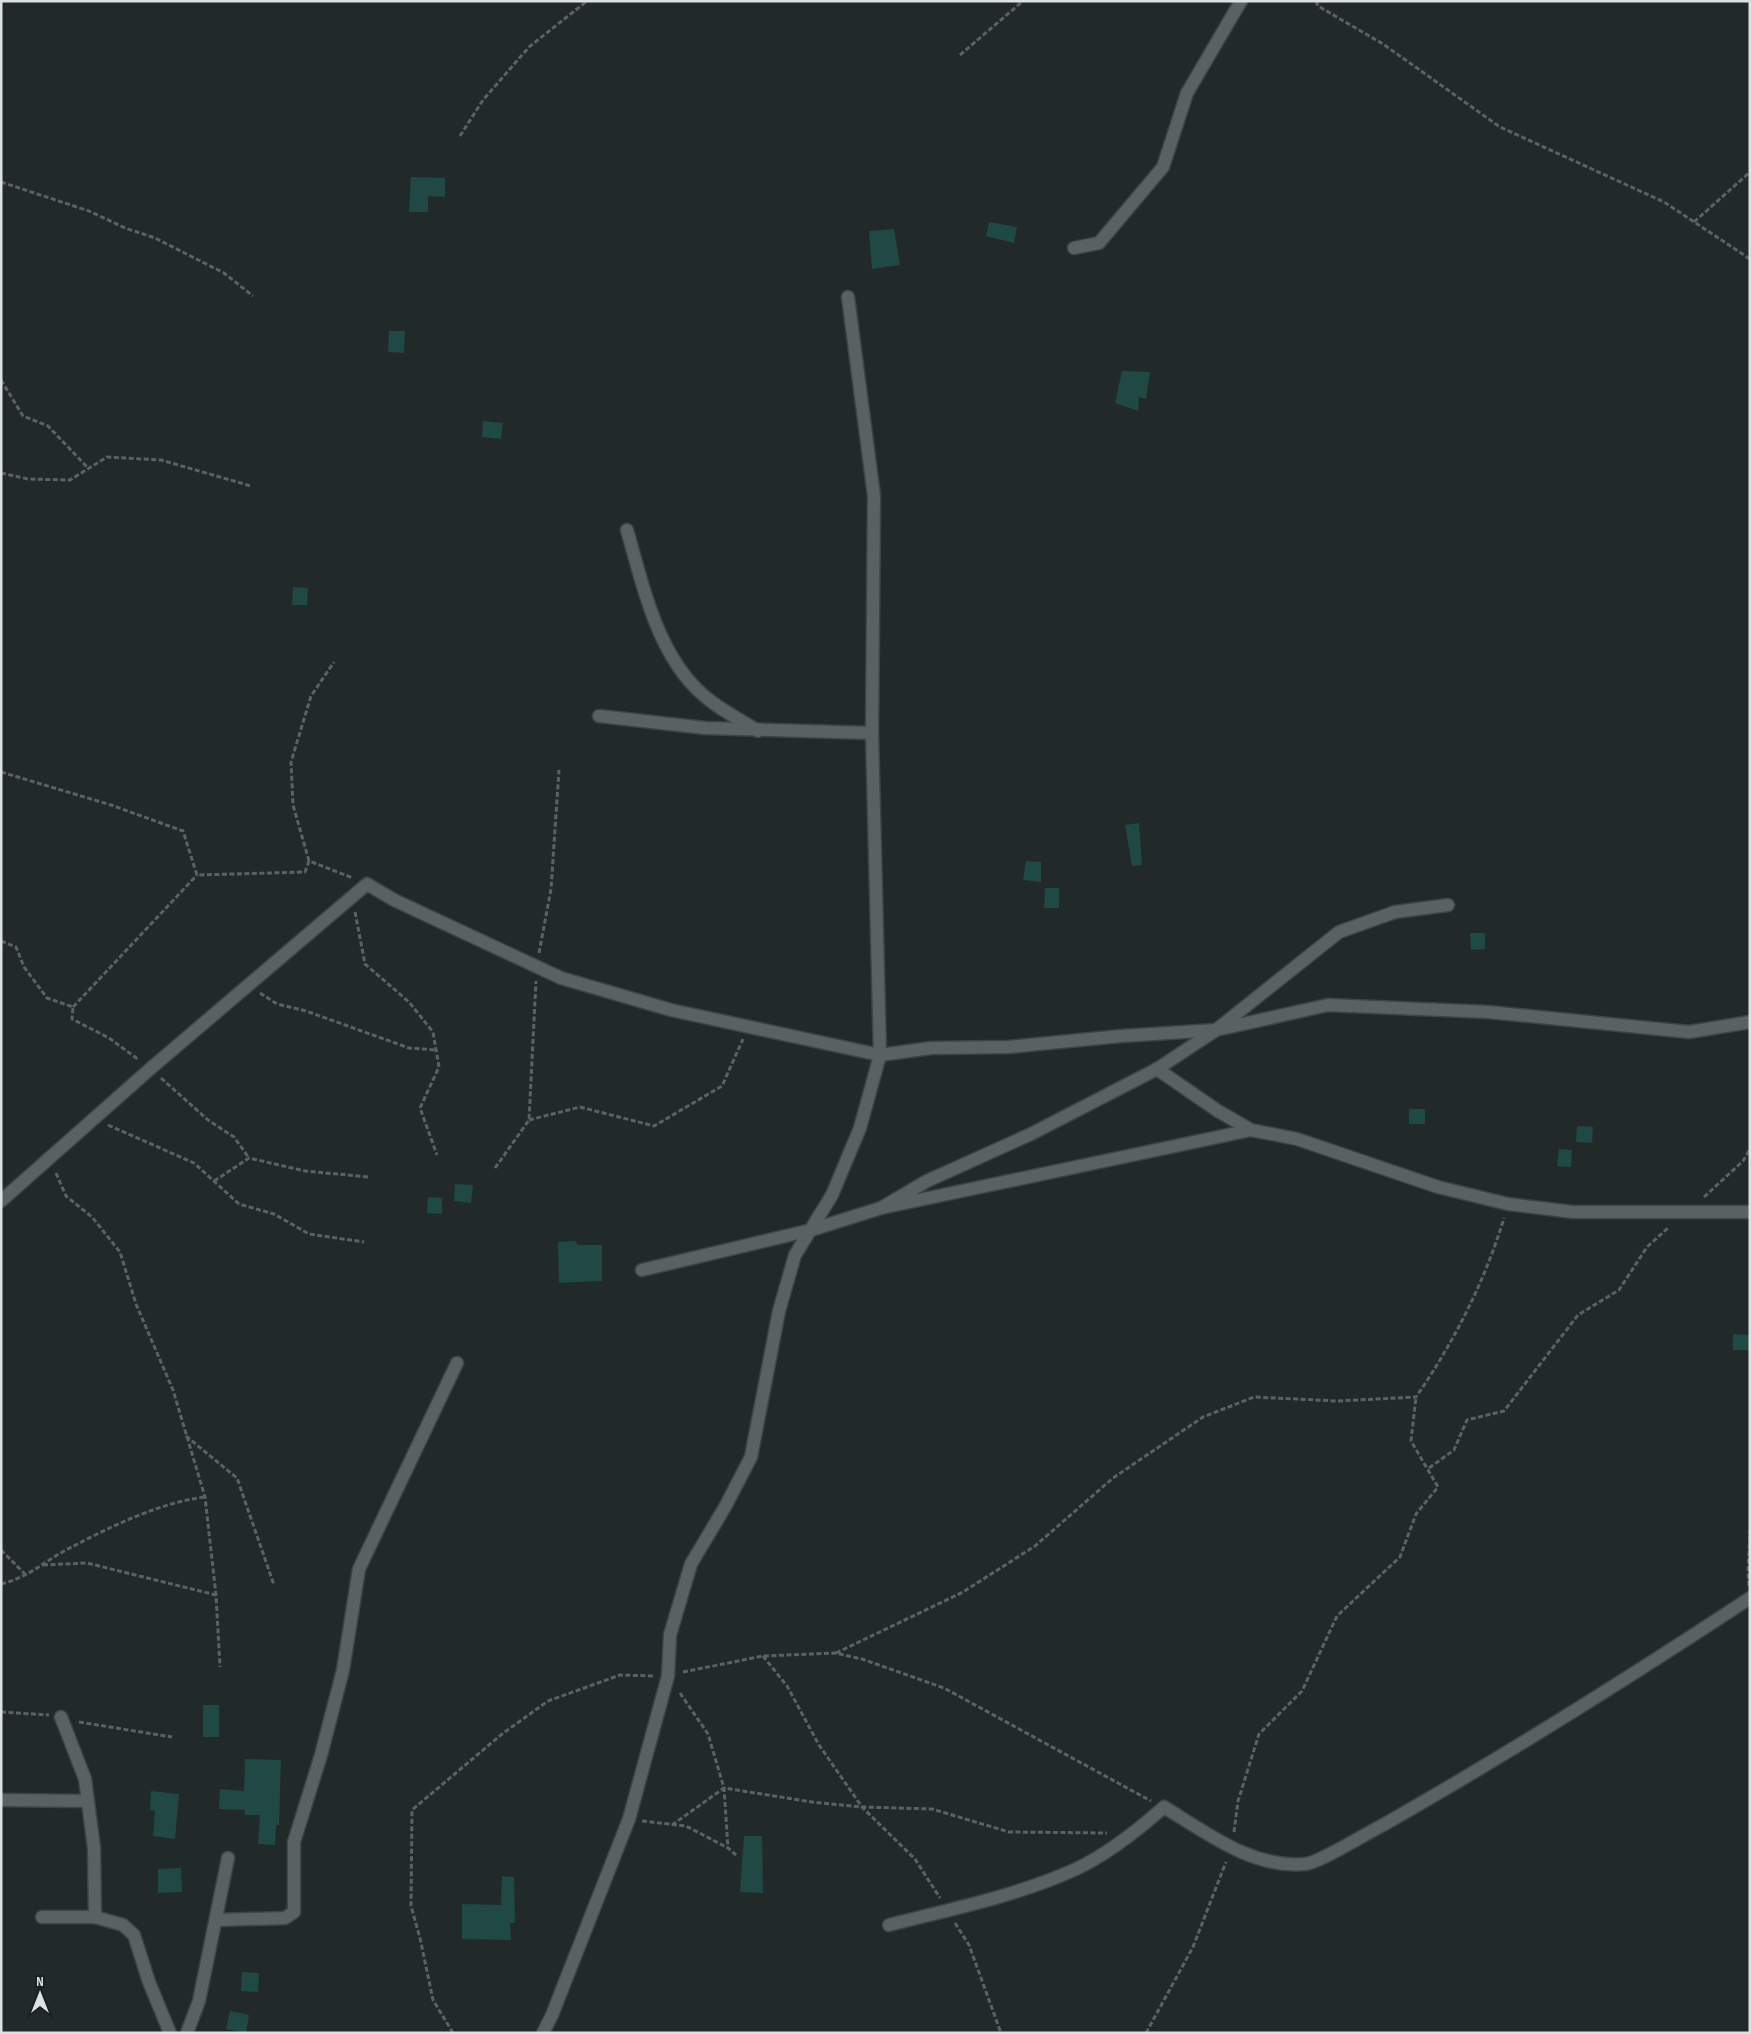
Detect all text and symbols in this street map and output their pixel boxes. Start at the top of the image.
north arrow [15,1969,65,2019]
text: N [36,1973,44,1990]

